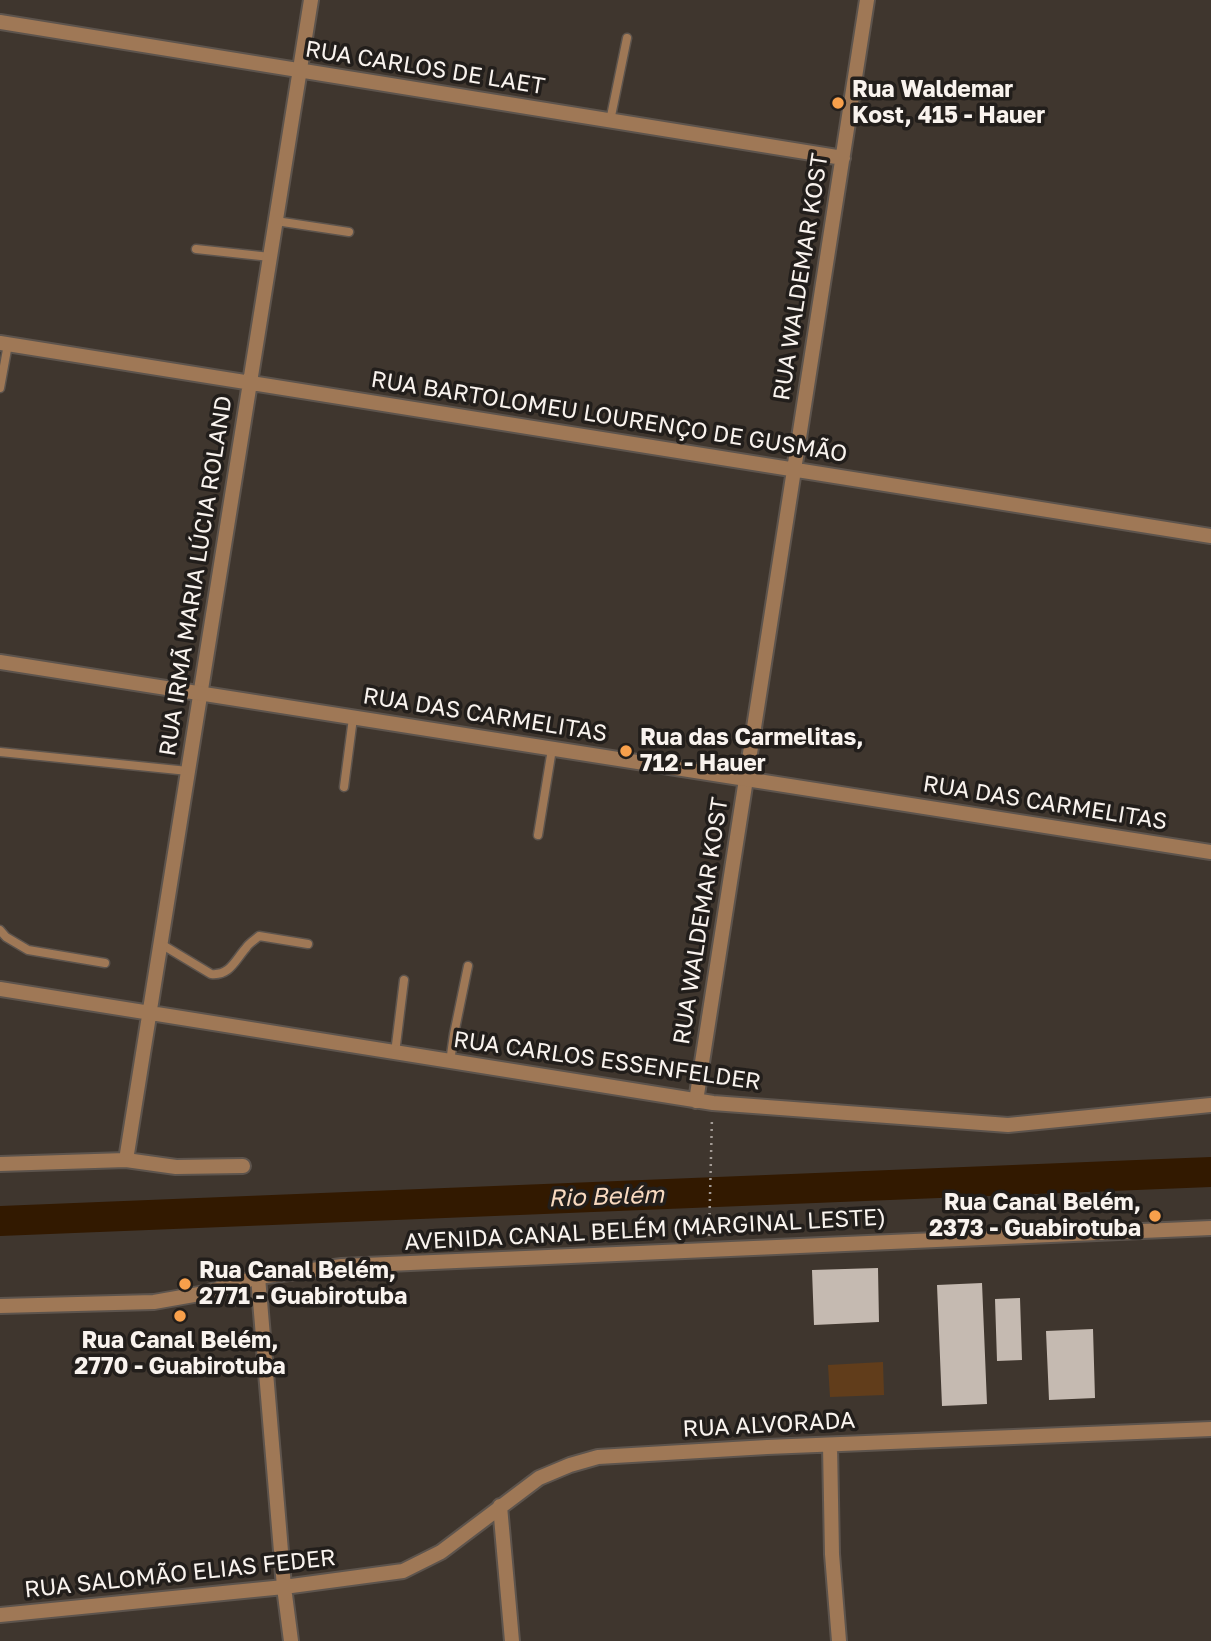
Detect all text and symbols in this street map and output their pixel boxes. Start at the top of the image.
street label: RUA CARLOS DE LAET [303,35,547,101]
place label: Rua Waldemar Kost, 415 - Hauer [852,76,1045,130]
marker: Rua Waldemar Kost, 415 - Hauer [830,95,846,111]
street label: RUA WALDEMAR KOST [768,151,834,403]
street label: RUA BARTOLOMEU LOURENÇO DE GUSMÃO [369,366,849,468]
street label: RUA IRMÃ MARIA LÚCIA ROLAND [154,394,238,758]
street label: RUA DAS CARMELITAS [361,682,609,748]
place label: Rua das Carmelitas, 712 - Hauer [640,724,864,778]
marker: Rua das Carmelitas, 712 - Hauer [618,743,634,759]
street label: RUA DAS CARMELITAS [921,770,1169,836]
street label: RUA WALDEMAR KOST [668,795,734,1047]
street label: RUA CARLOS ESSENFELDER [452,1026,762,1096]
water label: Rio Belém [548,1181,664,1213]
place label: Rua Canal Belém, 2373 - Guabirotuba [929,1189,1141,1243]
street label: AVENIDA CANAL BELÉM (MARGINAL LESTE) [404,1204,886,1256]
marker: Rua Canal Belém, 2373 - Guabirotuba [1147,1208,1163,1224]
place label: Rua Canal Belém, 2771 - Guabirotuba [199,1257,407,1311]
marker: Rua Canal Belém, 2771 - Guabirotuba [177,1276,193,1292]
marker: Rua Canal Belém, 2770 - Guabirotuba [172,1308,188,1324]
place label: Rua Canal Belém, 2770 - Guabirotuba [74,1327,286,1381]
street label: RUA ALVORADA [682,1407,856,1443]
street label: RUA SALOMÃO ELIAS FEDER [23,1544,337,1604]

